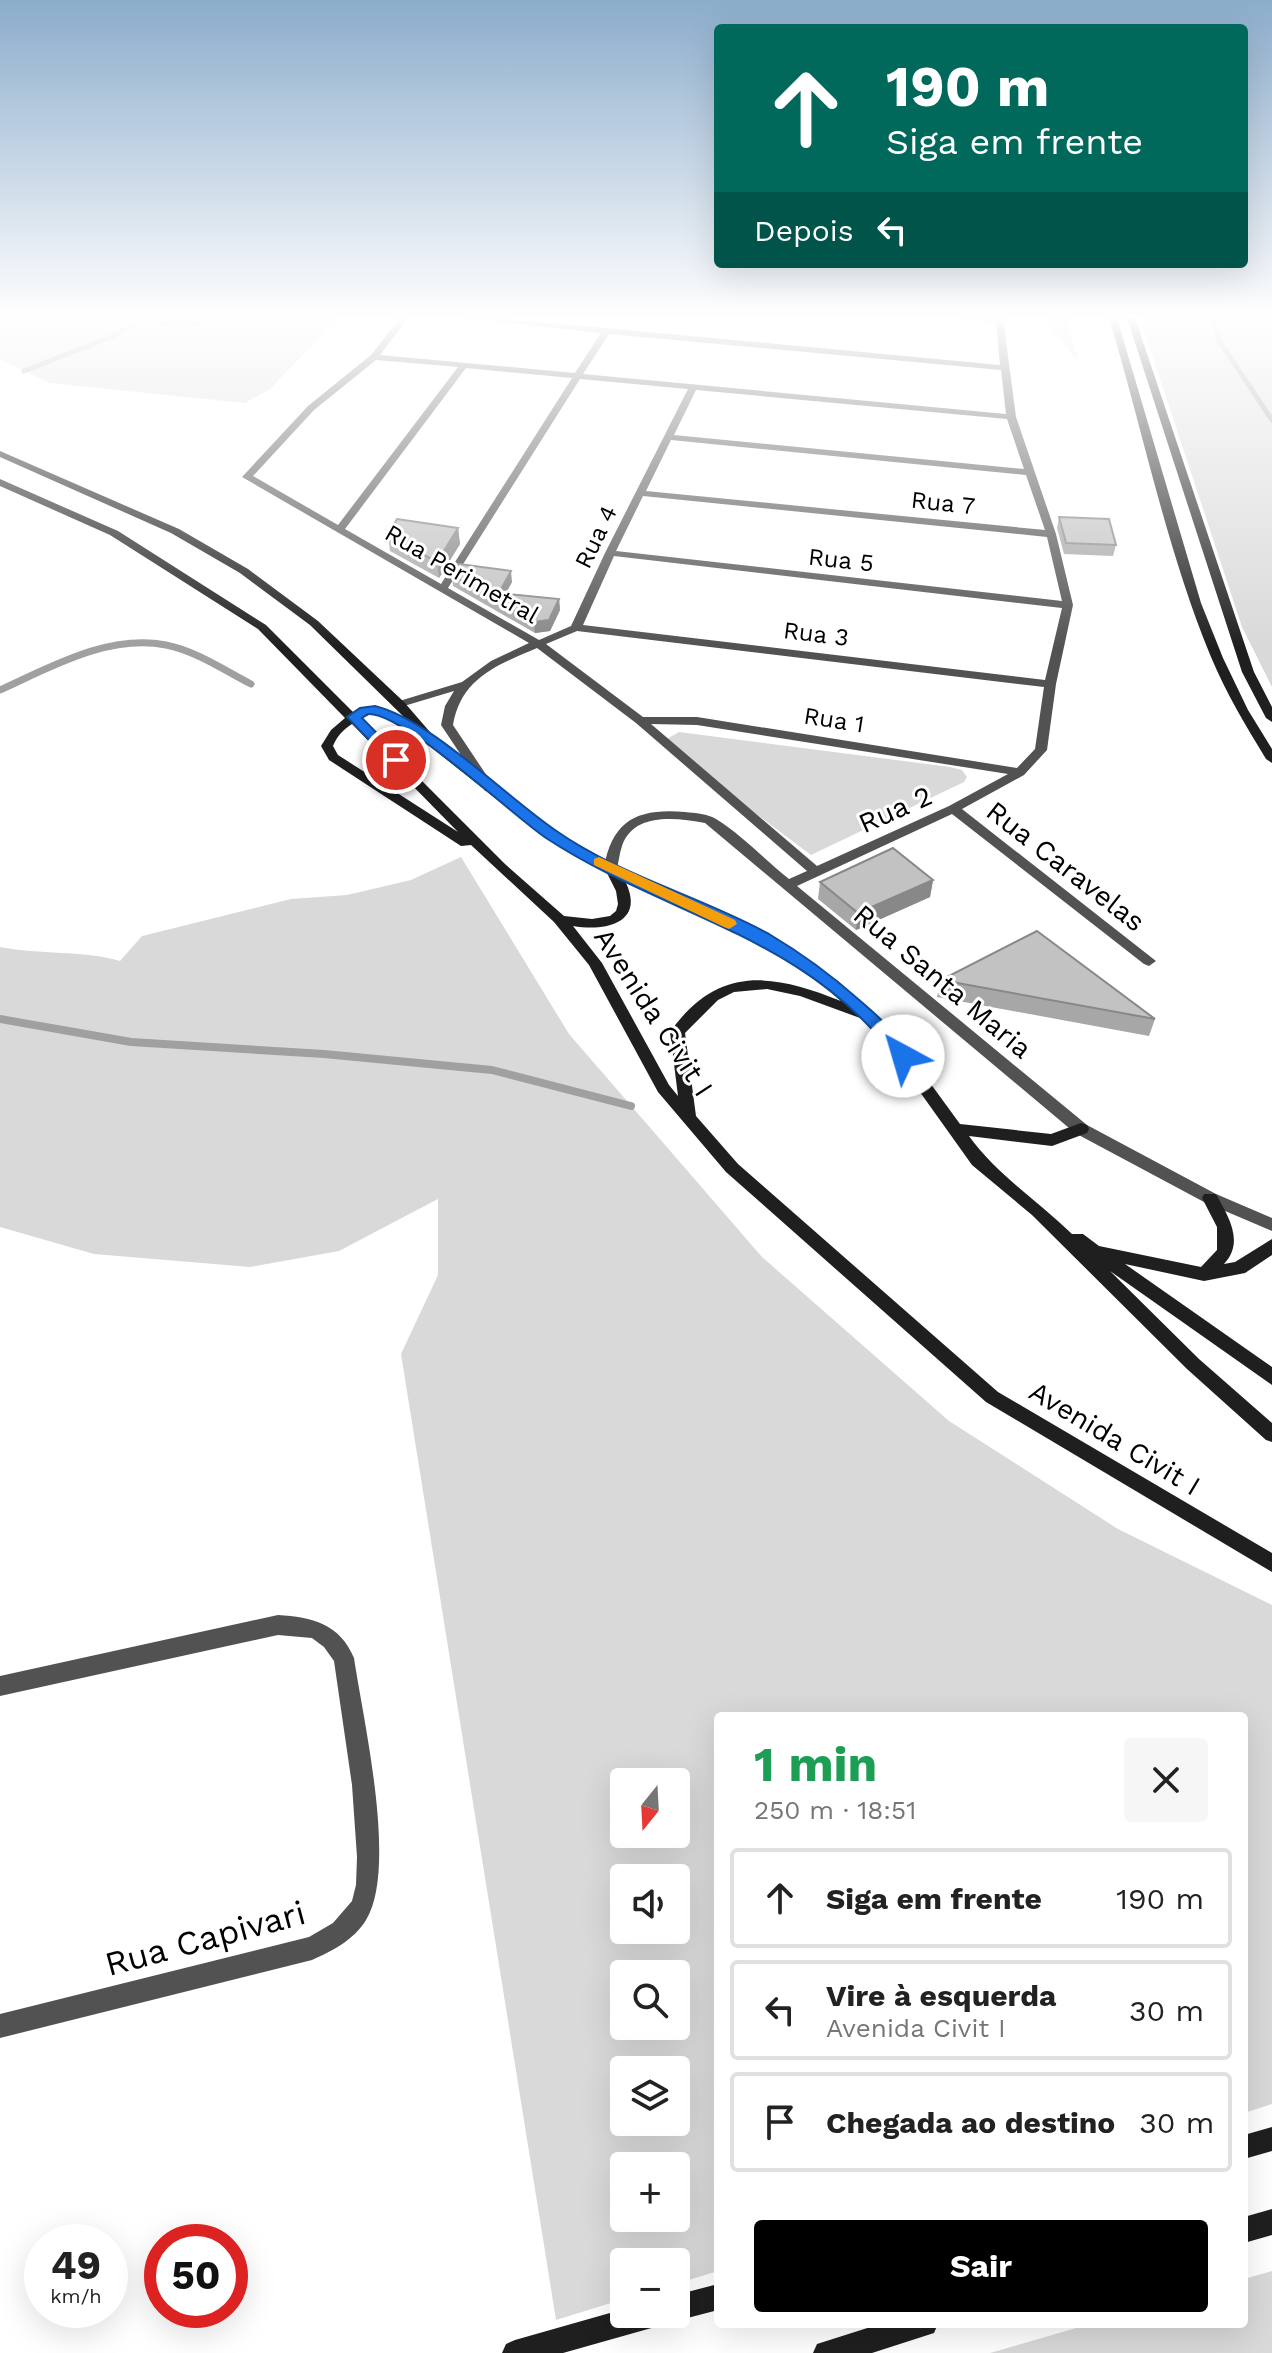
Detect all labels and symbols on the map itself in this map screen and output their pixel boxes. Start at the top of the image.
street label: Rua 7 [910,486,976,520]
street label: Rua 4 [569,501,623,573]
street label: Rua Perimetral [380,519,544,630]
street label: Rua 5 [807,543,875,577]
street label: Rua 3 [782,616,850,652]
street label: Rua 1 [802,701,866,739]
pin [362,726,430,794]
street label: Rua 2 [853,779,937,840]
street label: Rua Caravelas [980,794,1151,938]
street label: Rua Santa Maria [847,897,1038,1065]
street label: Avenida Civit I [587,922,720,1102]
position arrow [861,1014,945,1098]
street label: Avenida Civit I [1023,1374,1206,1502]
north arrow [610,1768,690,1848]
street label: Rua Capivari [101,1892,309,1984]
speed limit sign: 50 [144,2224,248,2328]

